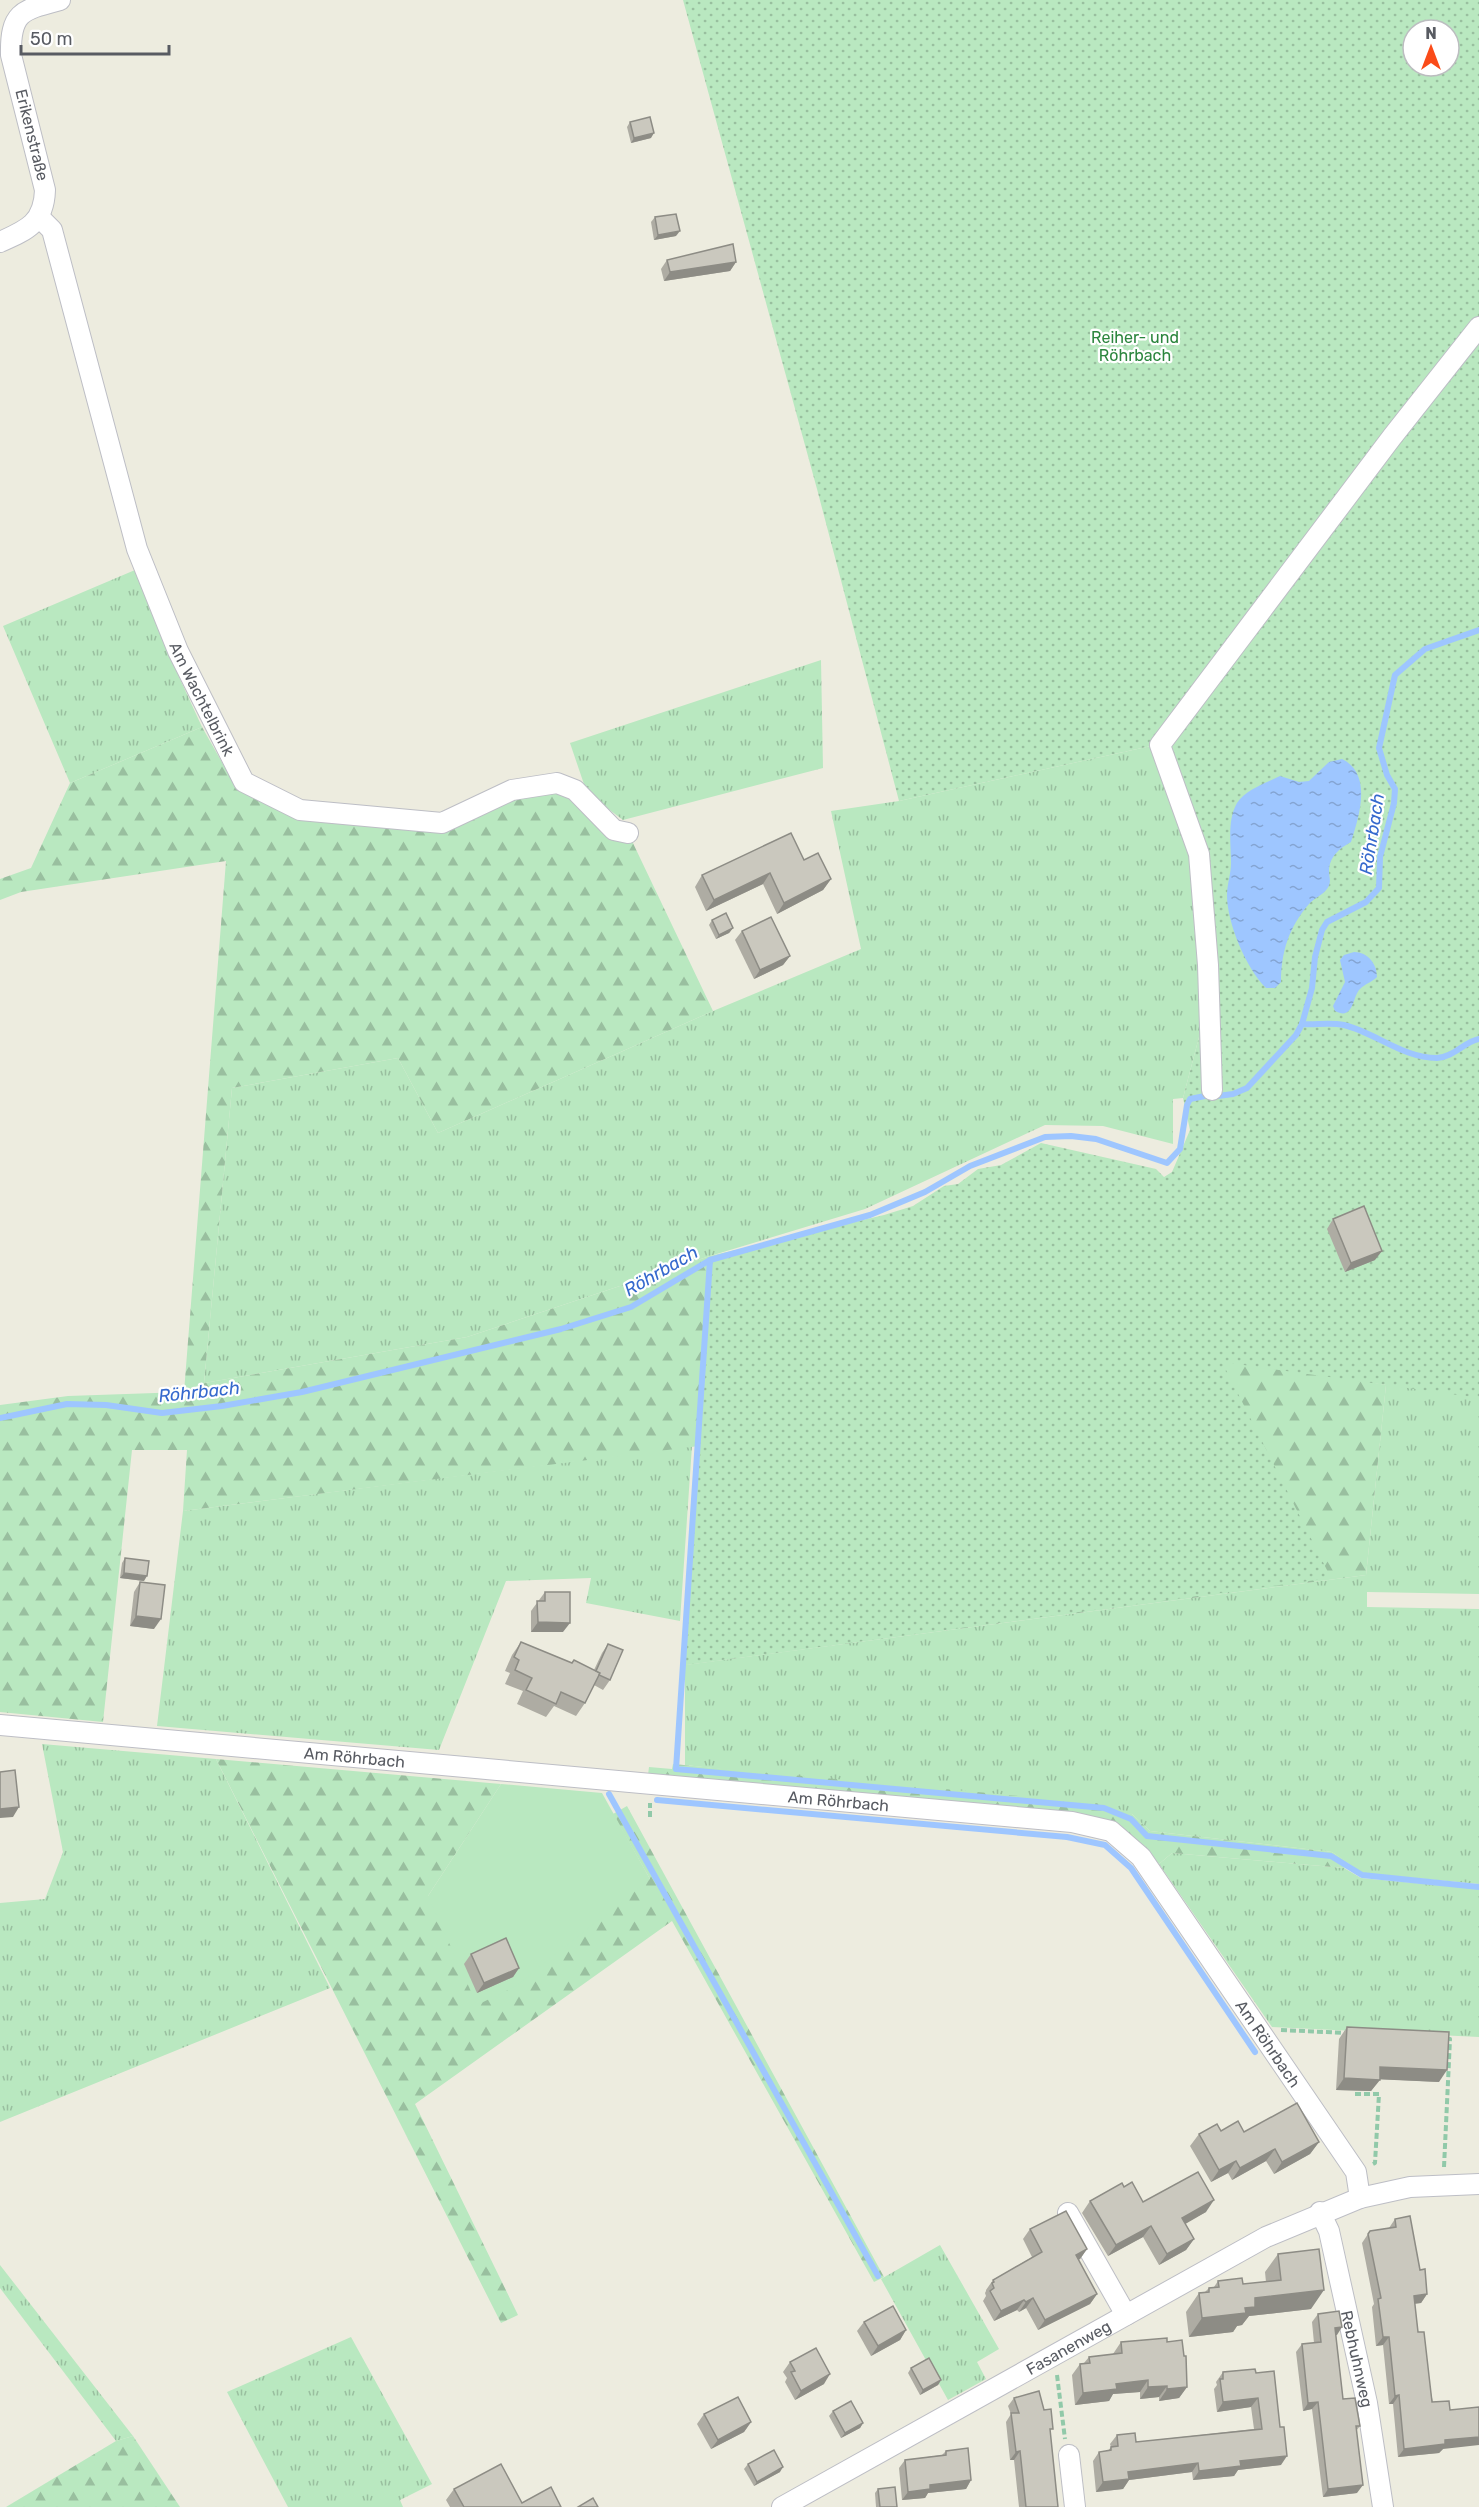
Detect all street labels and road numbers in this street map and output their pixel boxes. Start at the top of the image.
street label: Erikenstraße [11,87,53,183]
street label: Am Wachtelbrink [166,639,239,760]
street label: Am Röhrbach [303,1743,406,1771]
street label: Am Röhrbach [787,1787,890,1815]
street label: Am Röhrbach [1232,1996,1305,2091]
street label: Rebhuhnweg [1337,2309,1377,2409]
street label: Fasanenweg [1023,2316,1114,2378]

